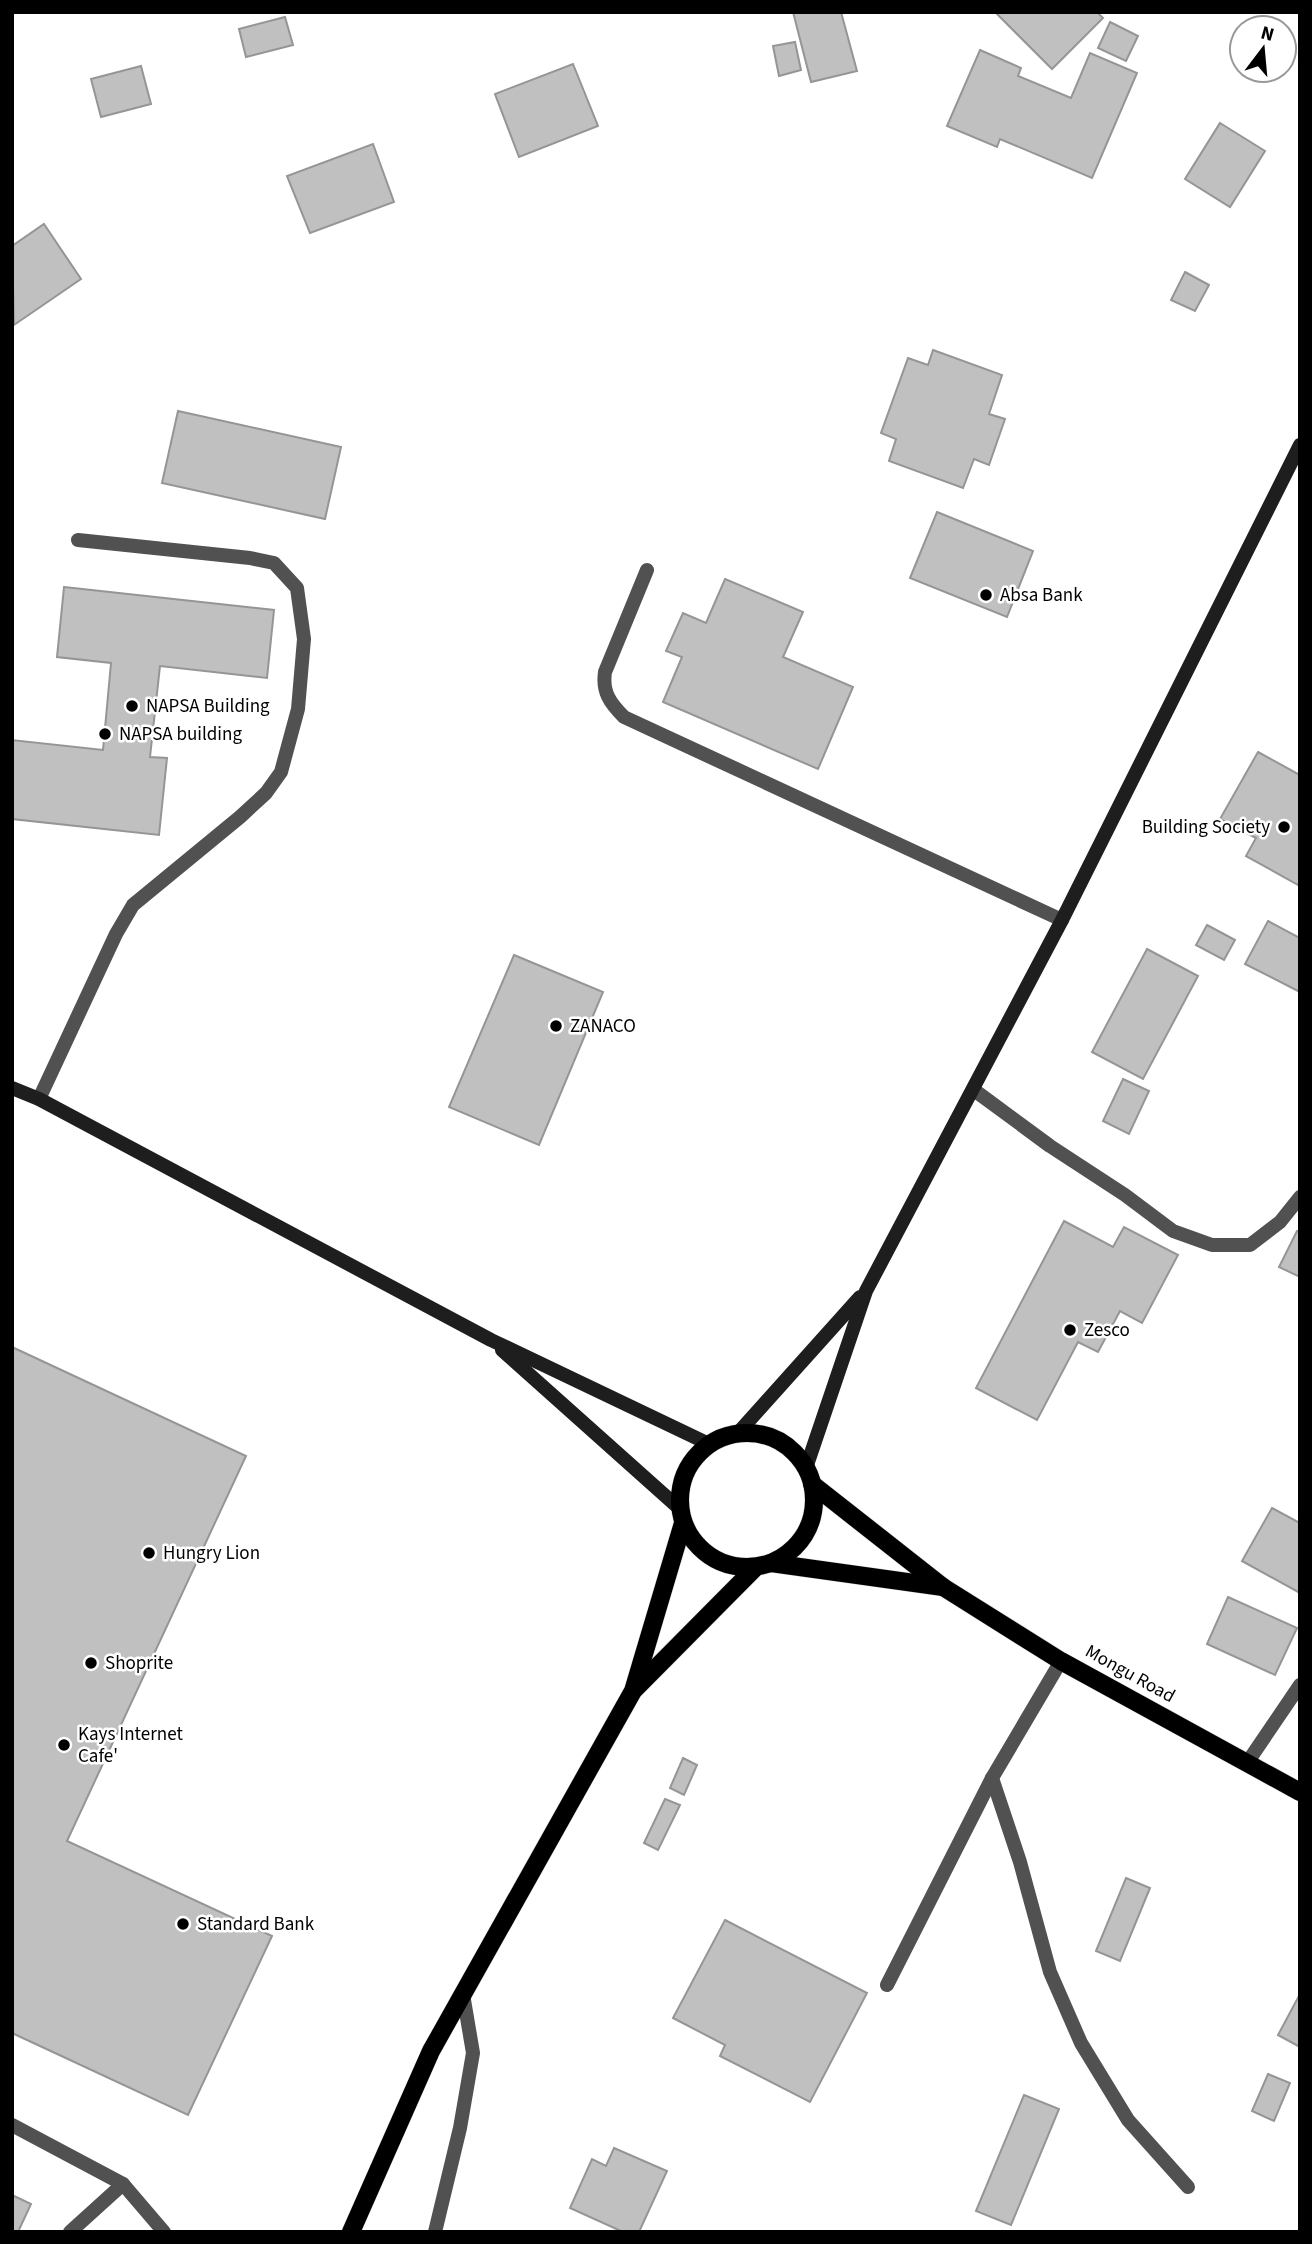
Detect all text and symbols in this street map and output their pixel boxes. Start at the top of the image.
north arrow [1228,14,1298,84]
text: N [1257,19,1277,49]
place label: Absa Bank [1000,582,1083,609]
marker: Absa Bank [978,587,994,603]
place label: NAPSA Building [146,693,270,720]
marker: NAPSA Building [124,698,140,714]
place label: NAPSA building [119,721,242,748]
marker: NAPSA building [97,726,113,742]
place label: Building Society [1142,814,1270,841]
marker: Building Society [1276,819,1292,835]
place label: ZANACO [570,1013,636,1040]
marker: ZANACO [548,1018,564,1034]
place label: Zesco [1084,1317,1130,1344]
marker: Zesco [1062,1322,1078,1338]
place label: Hungry Lion [163,1540,260,1567]
marker: Hungry Lion [141,1545,157,1561]
street label: Mongu Road [1080,1638,1180,1710]
place label: Shoprite [105,1650,173,1677]
marker: Shoprite [83,1655,99,1671]
place label: Kays Internet Cafe' [78,1721,183,1770]
marker: Kays Internet Cafe' [56,1737,72,1753]
place label: Standard Bank [197,1911,315,1938]
marker: Standard Bank [175,1916,191,1932]

